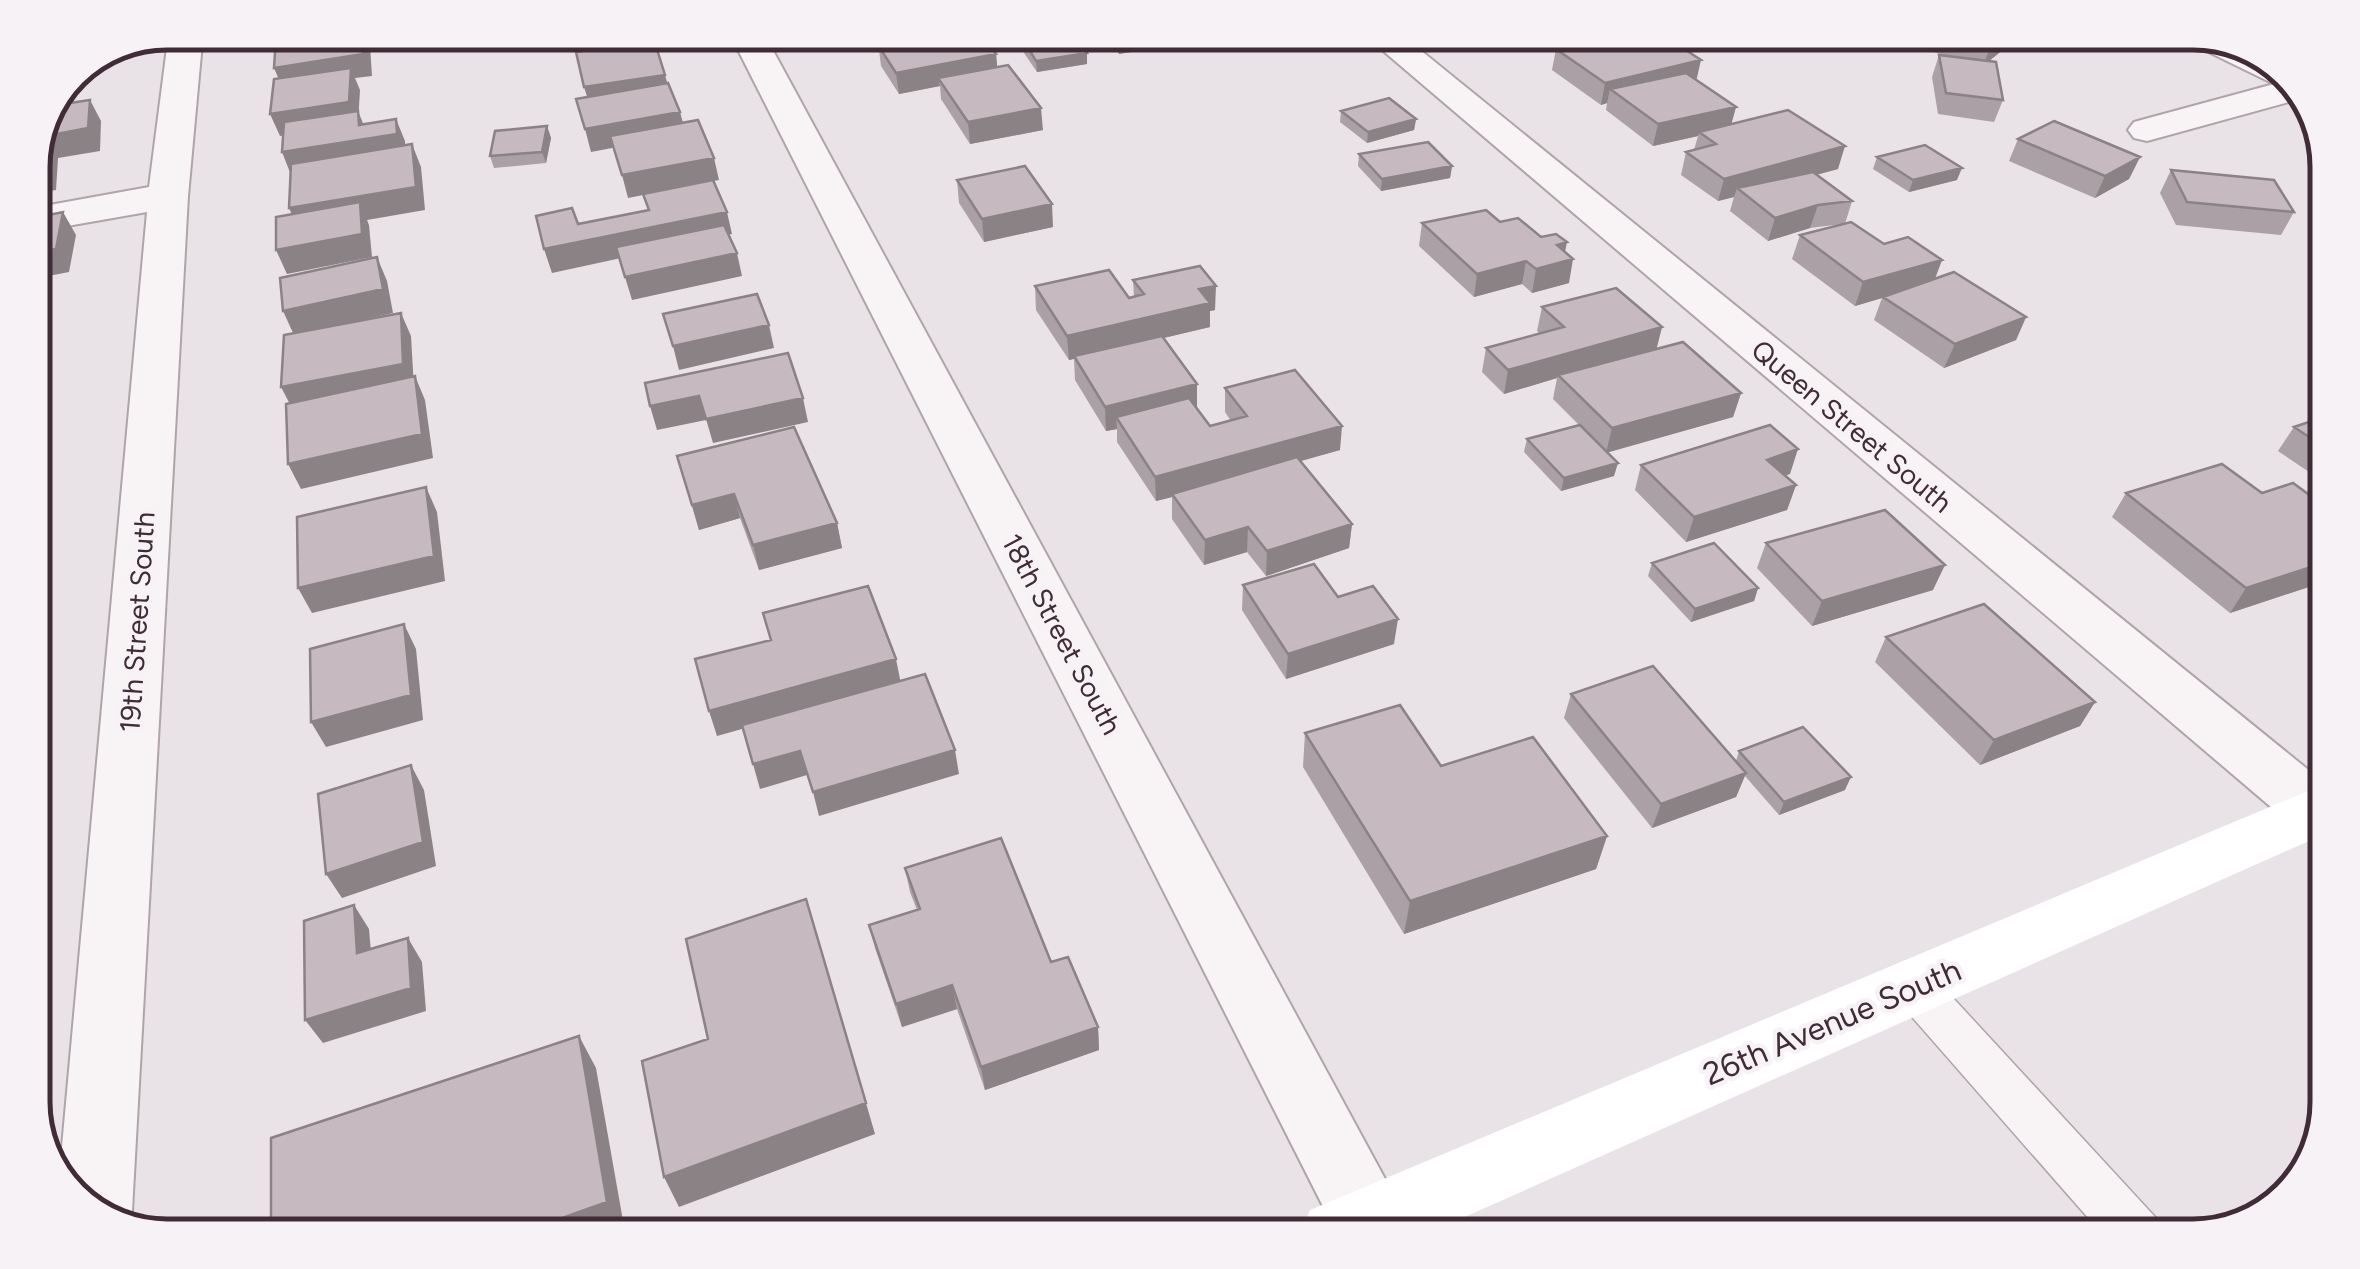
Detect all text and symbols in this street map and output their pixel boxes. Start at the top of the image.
street label: Queen Street South [1745,332,1959,520]
street label: 19th Street South [112,511,162,733]
street label: 18th Street South [995,528,1129,740]
street label: 26th Avenue South [1698,951,1966,1093]

